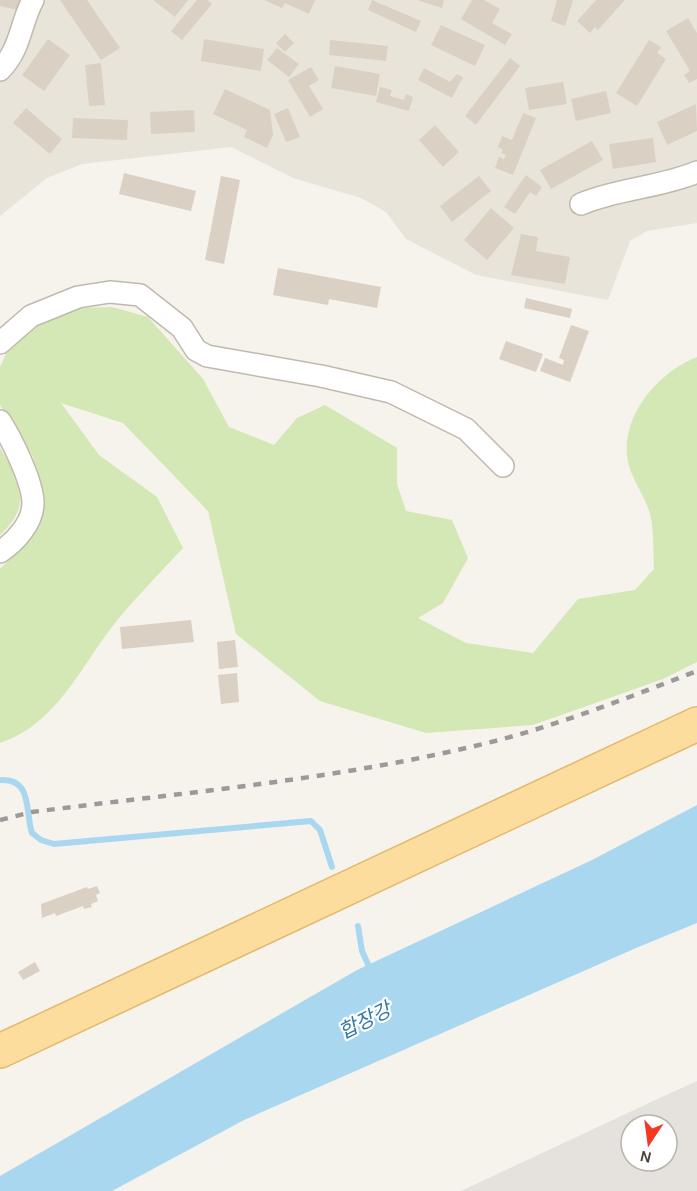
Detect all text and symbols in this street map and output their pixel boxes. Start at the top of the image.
water label: 합장강 [335,997,397,1044]
north arrow [619,1113,679,1173]
text: N [638,1147,653,1168]

